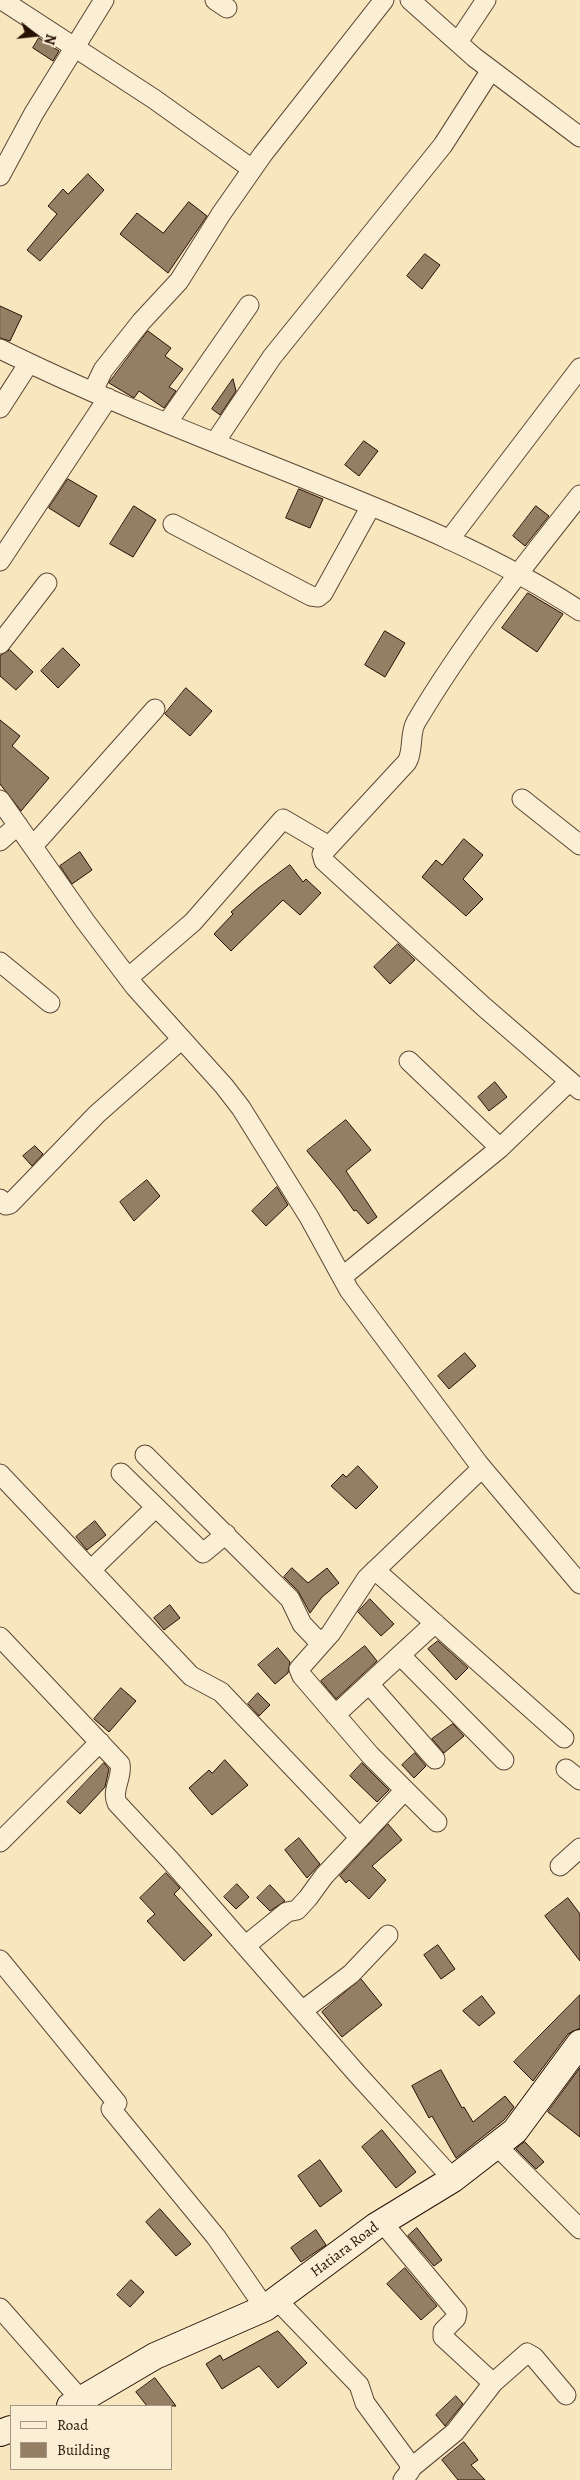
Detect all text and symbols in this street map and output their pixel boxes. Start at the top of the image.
north arrow [10,10,60,60]
text: N [39,32,60,47]
street label: Hatiara Road [307,2218,383,2282]
legend [10,2405,172,2470]
text: Road [57,2415,88,2435]
text: Building [57,2440,110,2460]

